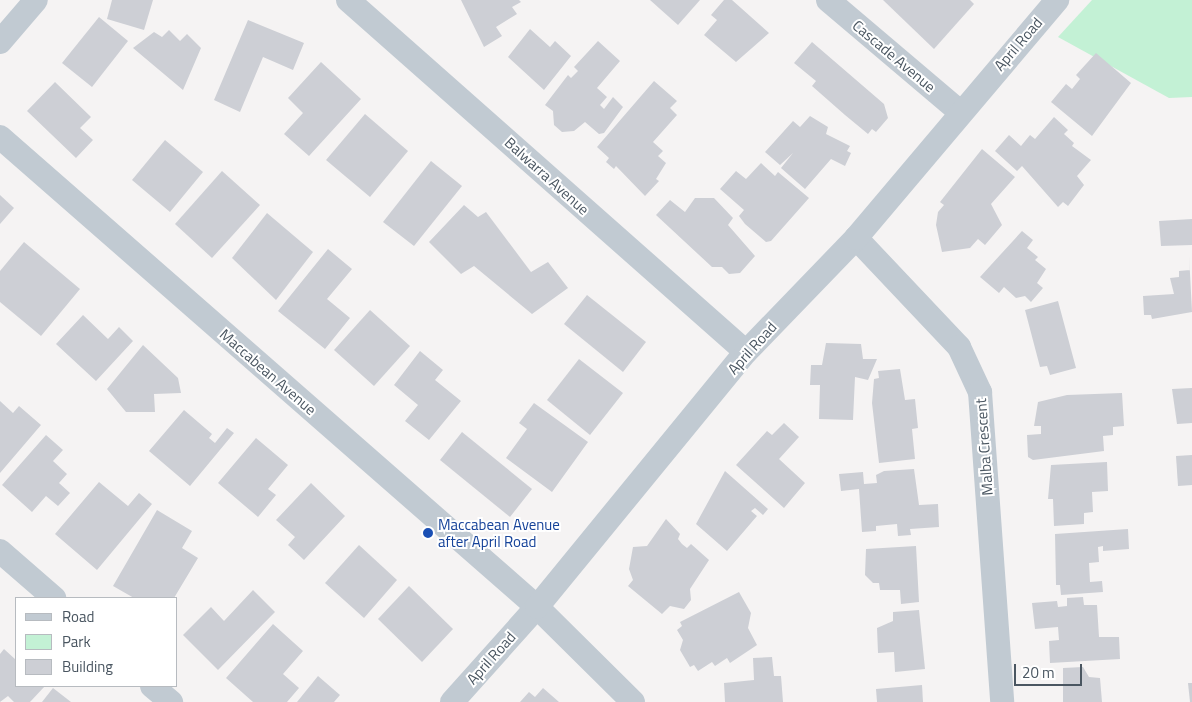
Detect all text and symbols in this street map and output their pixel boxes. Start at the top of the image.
street label: April Road [990,14,1046,74]
street label: Cascade Avenue [849,16,939,96]
street label: Balwarra Avenue [501,133,593,219]
street label: April Road [724,318,780,378]
street label: Maccabean Avenue [216,325,320,419]
street label: Malba Crescent [972,398,996,496]
place label: Maccabean Avenue after April Road [438,515,560,550]
marker: Maccabean Avenue after April Road [422,527,434,539]
legend [15,597,178,687]
text: Road [62,605,94,628]
street label: April Road [463,628,519,688]
text: Park [62,630,91,653]
scale bar [1017,654,1084,686]
text: Building [62,655,113,678]
text: 20 m [1022,661,1055,684]

